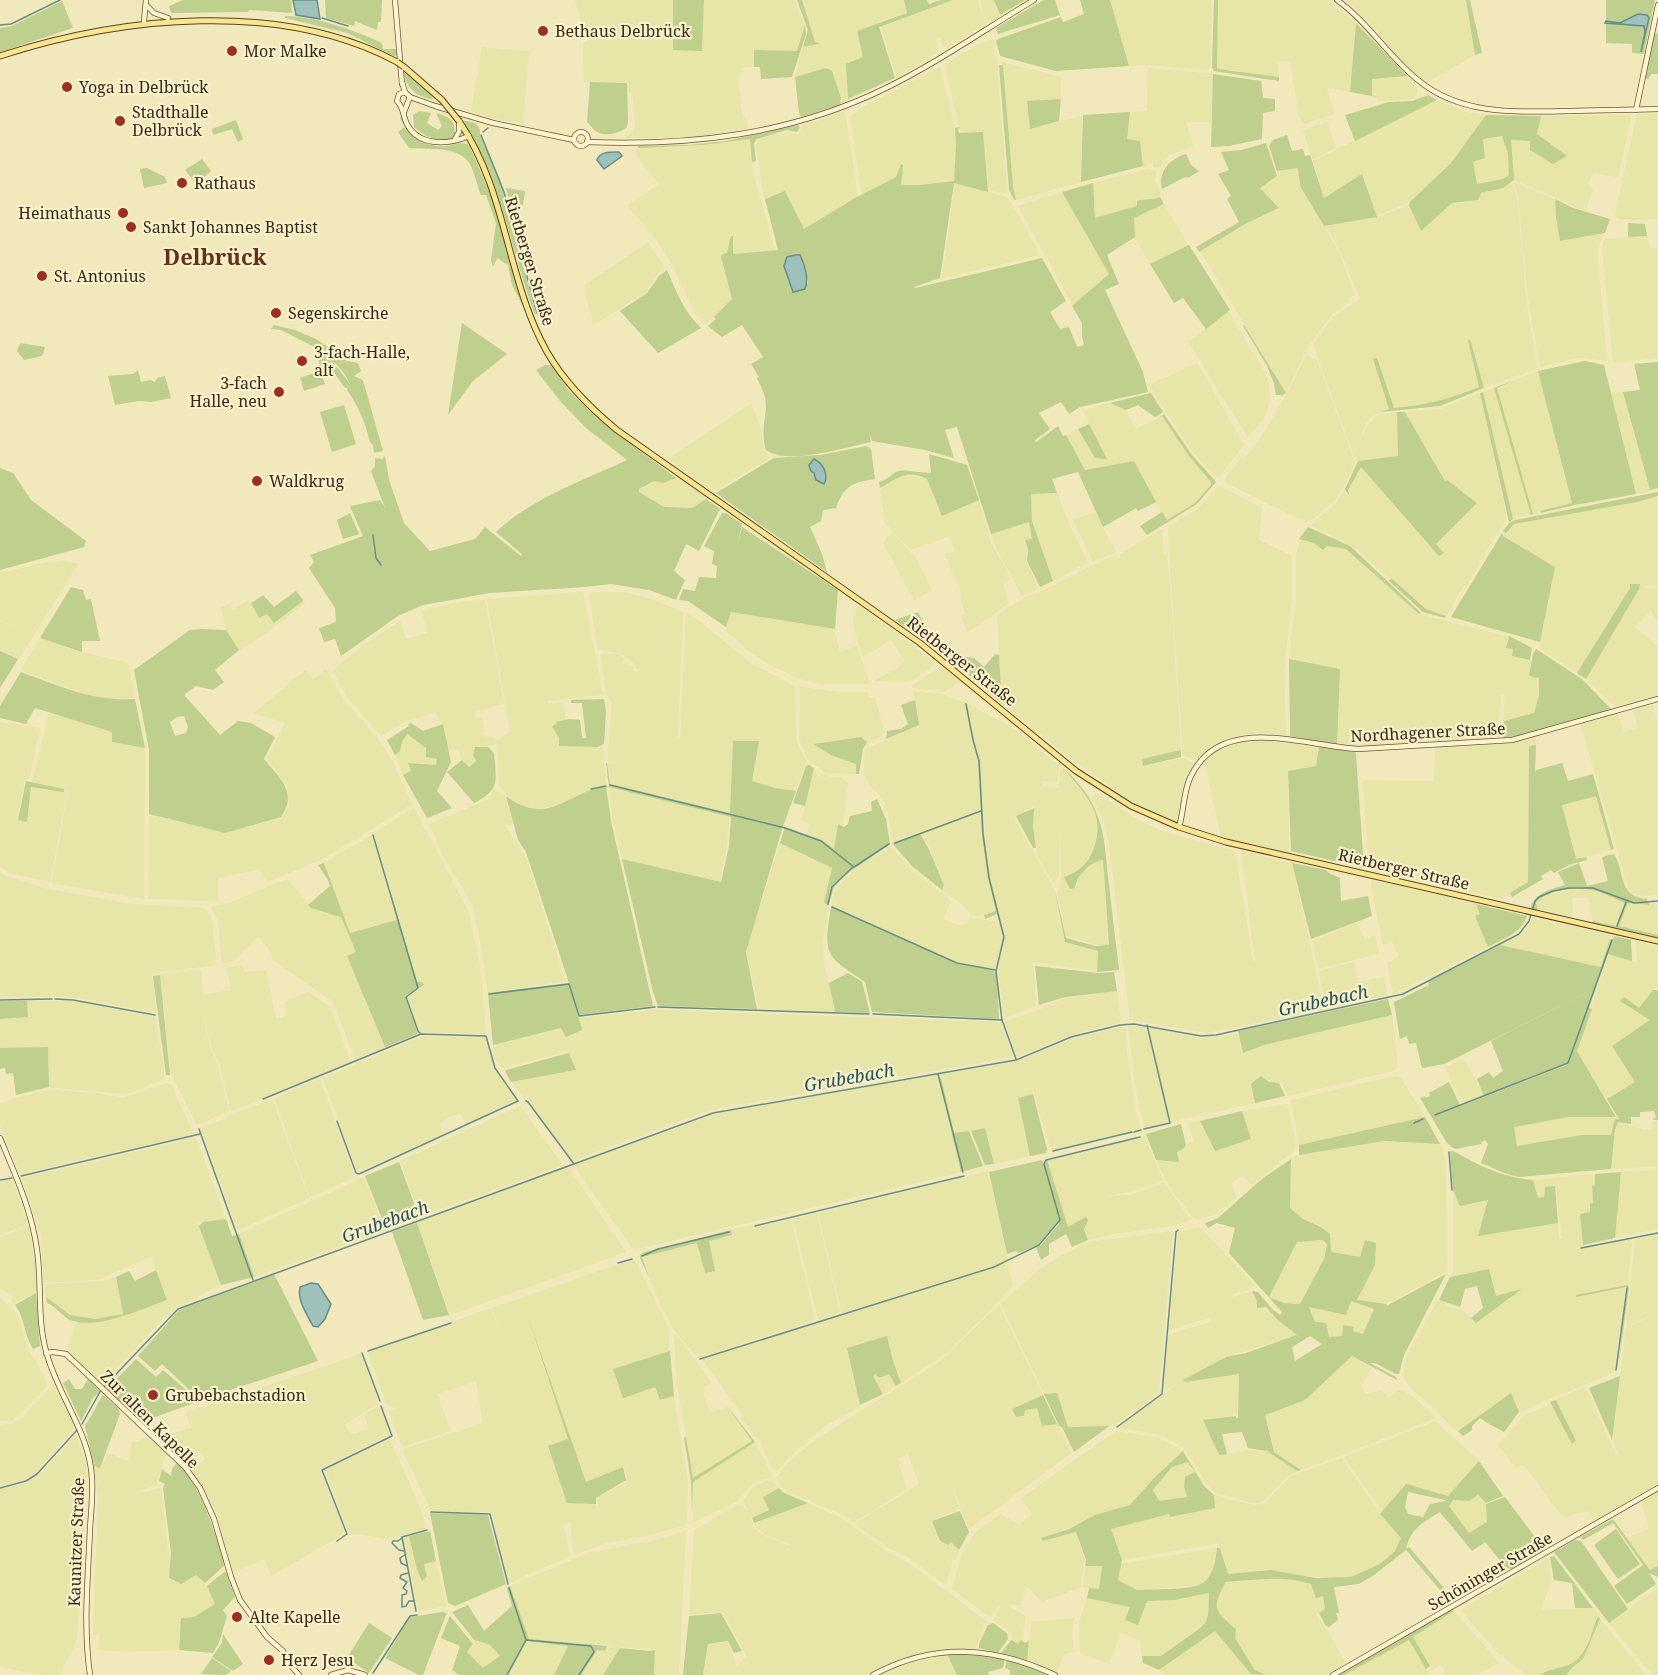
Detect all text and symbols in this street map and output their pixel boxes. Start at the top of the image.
place label: Bethaus Delbrück [555,20,691,42]
marker: Bethaus Delbrück [536,24,550,38]
place label: Mor Malke [244,40,327,62]
marker: Mor Malke [225,44,239,58]
place label: Yoga in Delbrück [78,76,209,98]
marker: Yoga in Delbrück [60,80,74,94]
place label: Stadthalle Delbrück [132,101,208,141]
marker: Stadthalle Delbrück [113,114,127,128]
place label: Rathaus [194,172,256,194]
marker: Rathaus [175,176,189,190]
street label: Rietberger Straße [500,194,560,328]
place label: Heimathaus [18,202,111,224]
marker: Heimathaus [116,206,130,220]
place label: Sankt Johannes Baptist [143,216,318,238]
marker: Sankt Johannes Baptist [124,220,138,234]
district label: Delbrück [163,241,267,271]
place label: St. Antonius [54,265,146,287]
marker: St. Antonius [35,269,49,283]
place label: Segenskirche [288,302,389,324]
marker: Segenskirche [269,306,283,320]
place label: 3-fach-Halle, alt [314,341,410,381]
marker: 3-fach-Halle, alt [295,354,309,368]
place label: 3-fach Halle, neu [190,372,267,412]
marker: 3-fach Halle, neu [272,385,286,399]
place label: Waldkrug [269,470,344,492]
marker: Waldkrug [250,474,264,488]
street label: Rietberger Straße [902,611,1022,711]
street label: Nordhagener Straße [1350,717,1506,747]
street label: Rietberger Straße [1336,843,1472,895]
water label: Grubebach [1276,979,1370,1021]
water label: Grubebach [802,1057,896,1097]
water label: Grubebach [338,1194,432,1248]
street label: Zur alten Kapelle [96,1365,204,1473]
place label: Grubebachstadion [165,1384,306,1406]
marker: Grubebachstadion [146,1388,160,1402]
street label: Kaunitzer Straße [63,1477,89,1607]
street label: Schöninger Straße [1424,1526,1556,1616]
place label: Alte Kapelle [249,1606,341,1628]
marker: Alte Kapelle [230,1610,244,1624]
place label: Herz Jesu [281,1649,354,1671]
marker: Herz Jesu [262,1653,276,1667]

